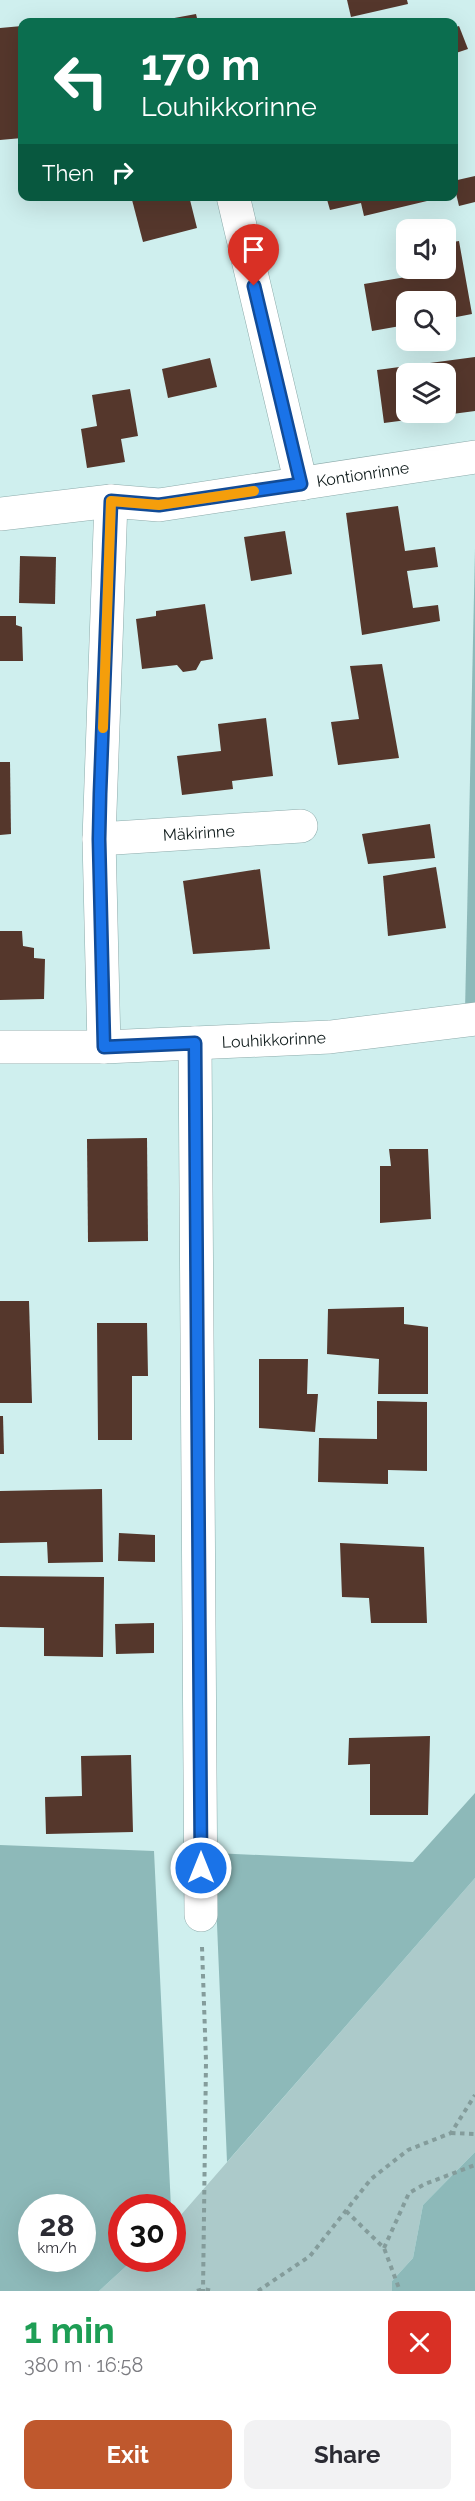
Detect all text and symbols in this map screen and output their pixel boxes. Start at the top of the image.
text: 170 m [141,41,260,90]
icon: left [42,42,120,120]
text: Louhikkorinne [141,91,317,122]
icon: right [106,156,139,189]
text: Then [42,160,94,186]
map controls [396,219,456,423]
button: sound [396,219,456,279]
pin [228,224,279,286]
icon: arrive [237,233,270,266]
button: search [396,291,456,351]
button: layers [396,363,456,423]
street label: Kontionrinne [315,458,410,491]
street label: Mäkirinne [162,821,235,845]
street label: Louhikkorinne [221,1028,326,1052]
position arrow [169,1836,233,1900]
speed limit sign: 30 [108,2194,186,2272]
text: 28 [39,2208,75,2243]
text: km/h [37,2239,77,2257]
text: 1 min [24,2309,115,2351]
button: close [388,2311,451,2374]
text: 380 m · 16:58 [24,2353,143,2377]
button: Exit [24,2420,232,2489]
button: Share [244,2420,451,2489]

